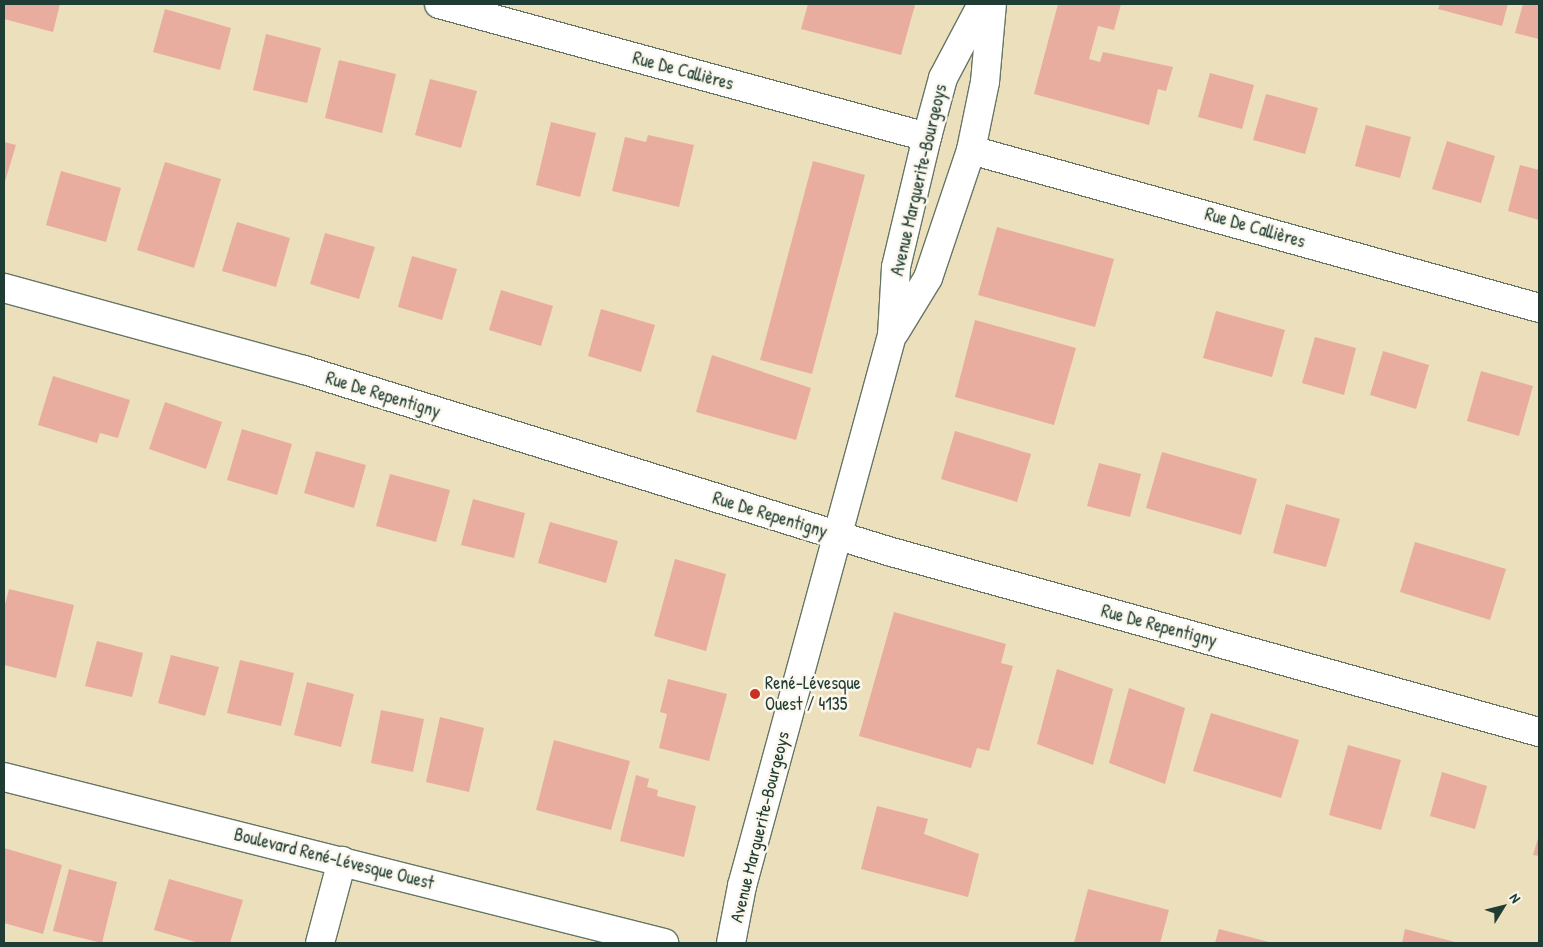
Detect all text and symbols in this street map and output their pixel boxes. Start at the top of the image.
street label: Rue De Callières [630,47,736,95]
street label: Avenue Marguerite-Bourgeoys [886,82,952,278]
street label: Rue De Callières [1202,203,1308,253]
street label: Rue De Repentigny [323,367,443,423]
street label: Rue De Repentigny [710,487,830,543]
street label: Rue De Repentigny [1099,600,1219,652]
place label: René-Lévesque Ouest / 4135 [765,673,861,716]
marker: René-Lévesque Ouest / 4135 [749,688,761,700]
street label: Avenue Marguerite-Bourgeoys [726,729,794,925]
street label: Boulevard René-Lévesque Ouest [232,824,436,894]
north arrow [1478,882,1528,932]
text: N [1506,889,1525,906]

